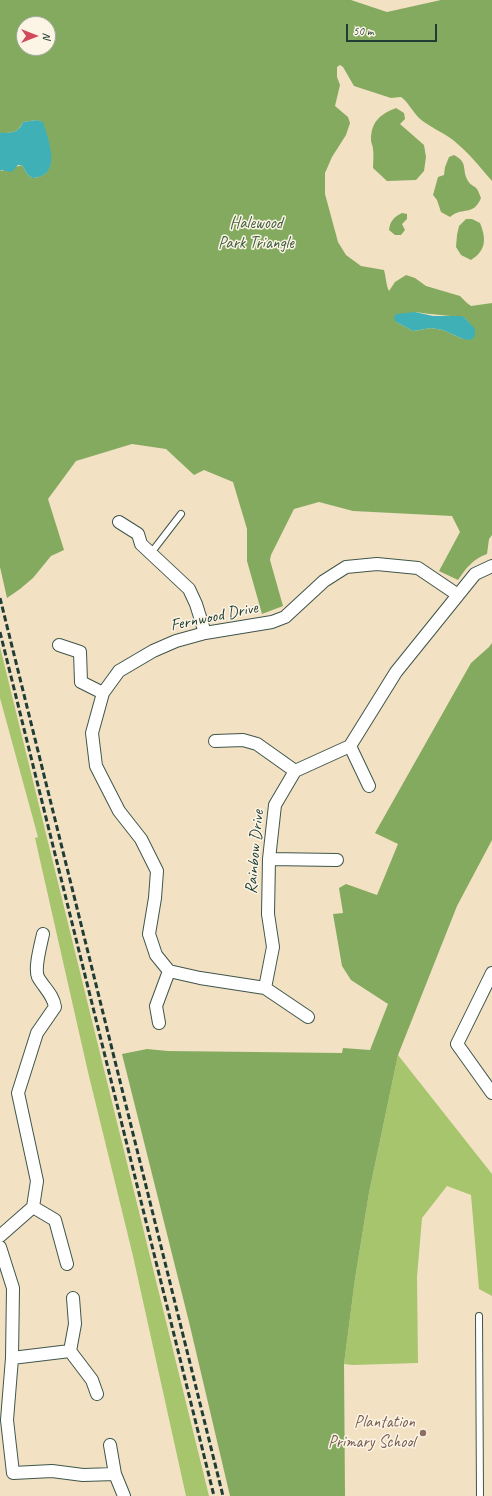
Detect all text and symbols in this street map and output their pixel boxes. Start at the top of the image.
north arrow [16,16,56,56]
scale bar [348,16,439,42]
text: 50 m [353,23,373,39]
text: N [40,33,54,39]
park label: Halewood Park Triangle [218,214,294,254]
street label: Fernwood Drive [168,598,260,636]
street label: Rainbow Drive [241,809,269,895]
place label: Plantation Primary School [328,1413,415,1453]
marker: Plantation Primary School [418,1428,428,1438]

